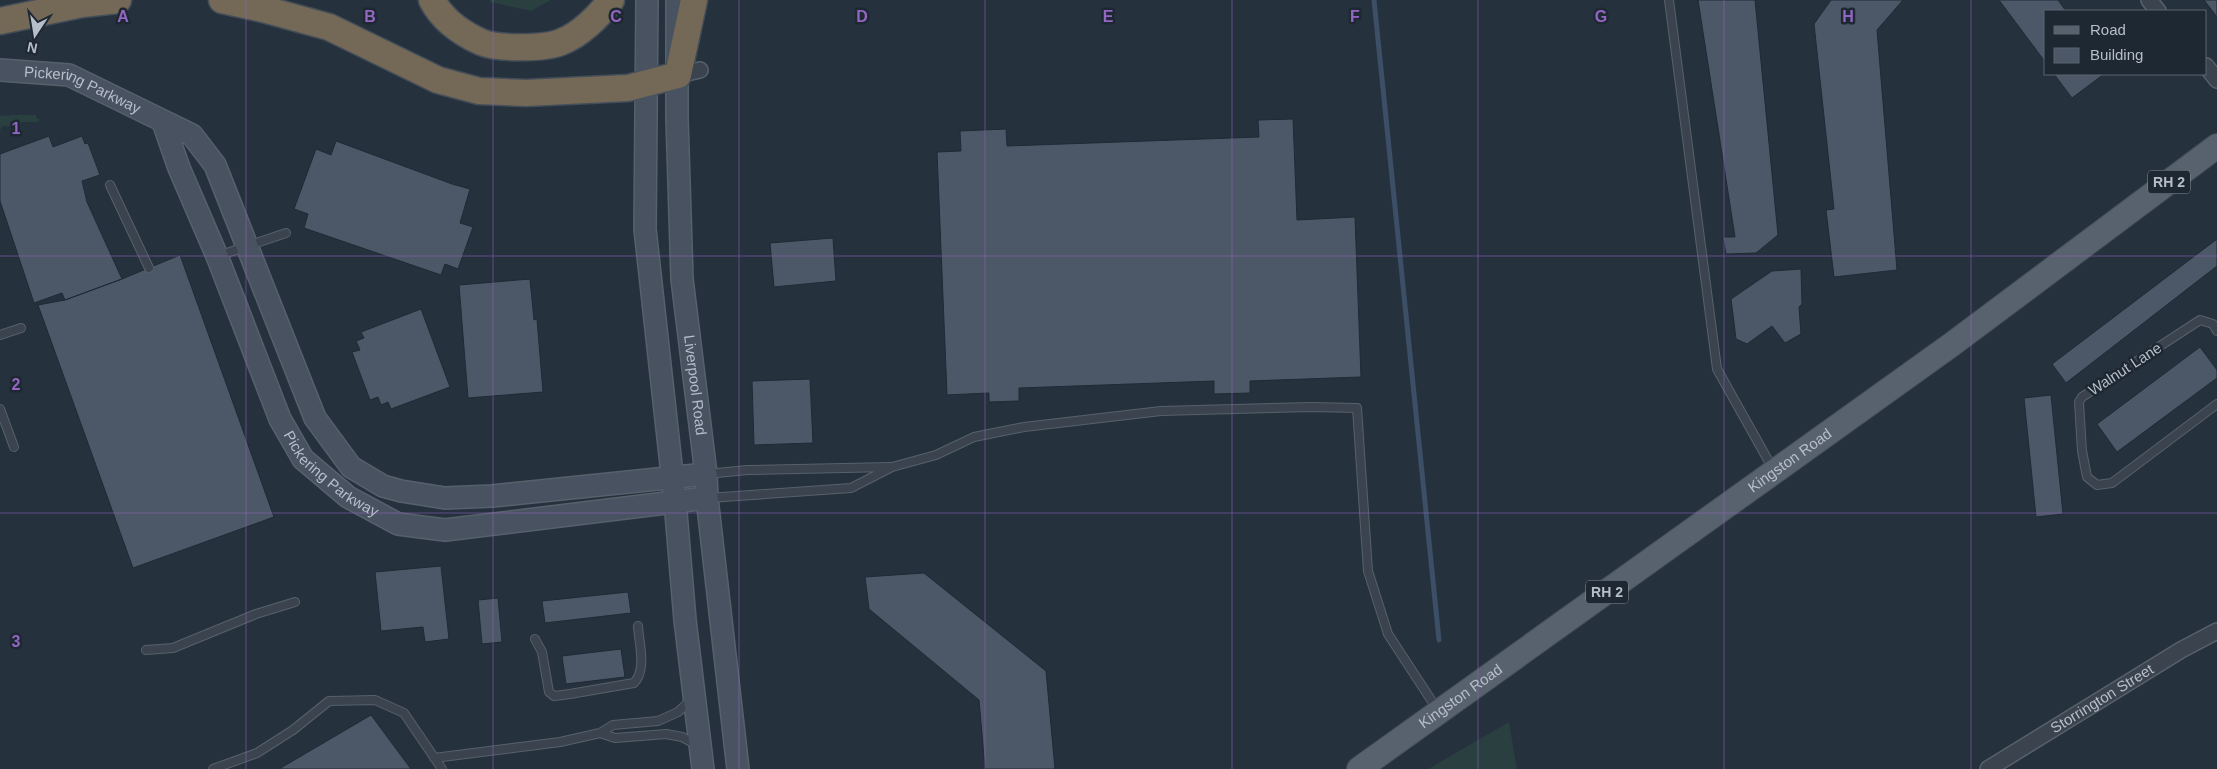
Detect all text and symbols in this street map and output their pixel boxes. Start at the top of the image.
text: A [117,8,129,25]
text: B [364,8,376,25]
text: C [610,8,622,25]
text: D [856,8,868,25]
text: E [1103,8,1114,25]
text: F [1350,8,1360,25]
text: G [1595,8,1607,25]
text: H [1842,8,1854,25]
north arrow [10,10,60,60]
legend [2044,10,2207,75]
text: Road [2090,21,2126,38]
text: N [26,39,39,57]
text: Building [2090,46,2143,63]
street label: Pickering Parkway [24,63,144,117]
text: 1 [12,120,21,137]
road number: RH 2 [2148,170,2190,193]
street label: Liverpool Road [681,334,710,436]
street label: Walnut Lane [2085,339,2164,398]
text: 2 [12,376,21,393]
street label: Kingston Road [1745,424,1835,496]
street label: Pickering Parkway [281,427,382,520]
road number: RH 2 [1586,580,1628,604]
text: 3 [12,633,21,650]
street label: Kingston Road [1415,660,1505,731]
street label: Storrington Street [2047,660,2157,736]

